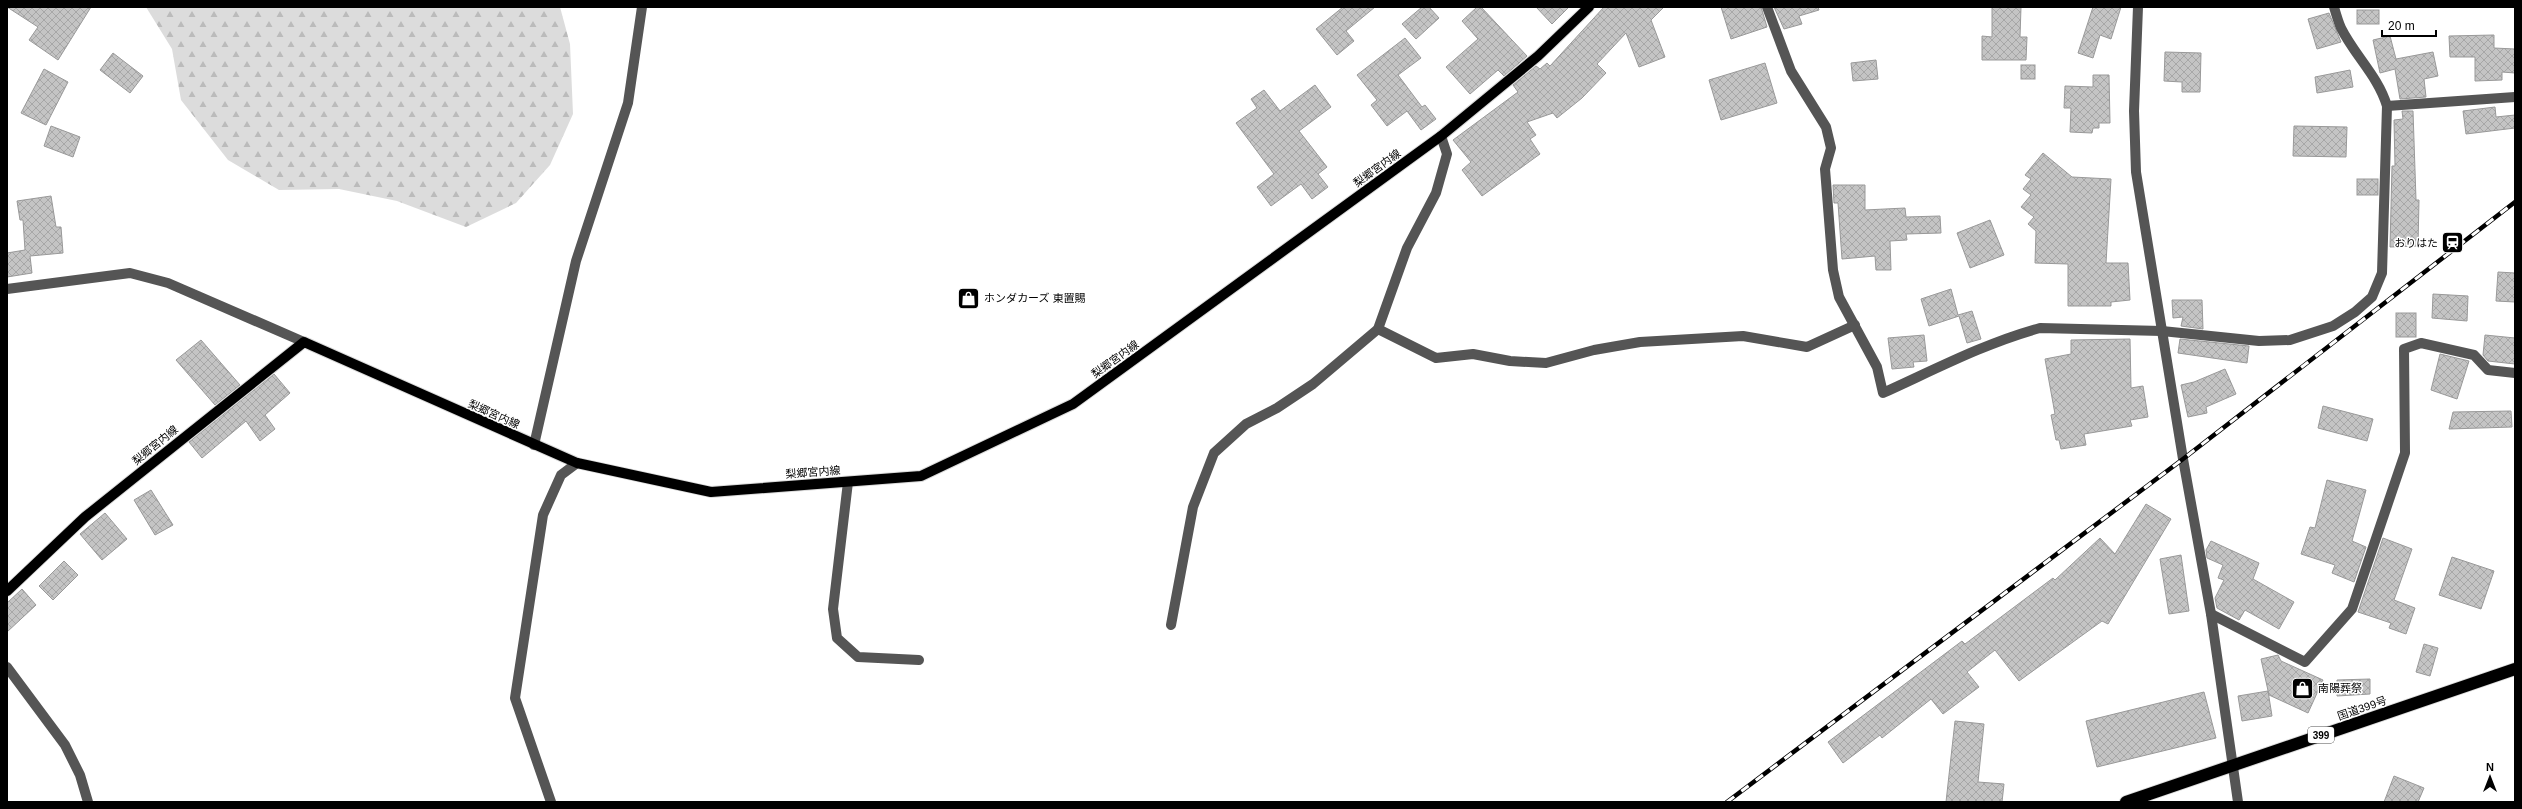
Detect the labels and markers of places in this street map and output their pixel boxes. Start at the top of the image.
station icon: おりはた [2440,230,2466,256]
place label: おりはた [2394,237,2438,249]
shop icon: ホンダカーズ 東置賜 [956,285,982,311]
place label: ホンダカーズ 東置賜 [984,292,1086,304]
shop icon: 南陽葬祭 [2290,675,2316,701]
place label: 南陽葬祭 [2318,682,2362,694]

